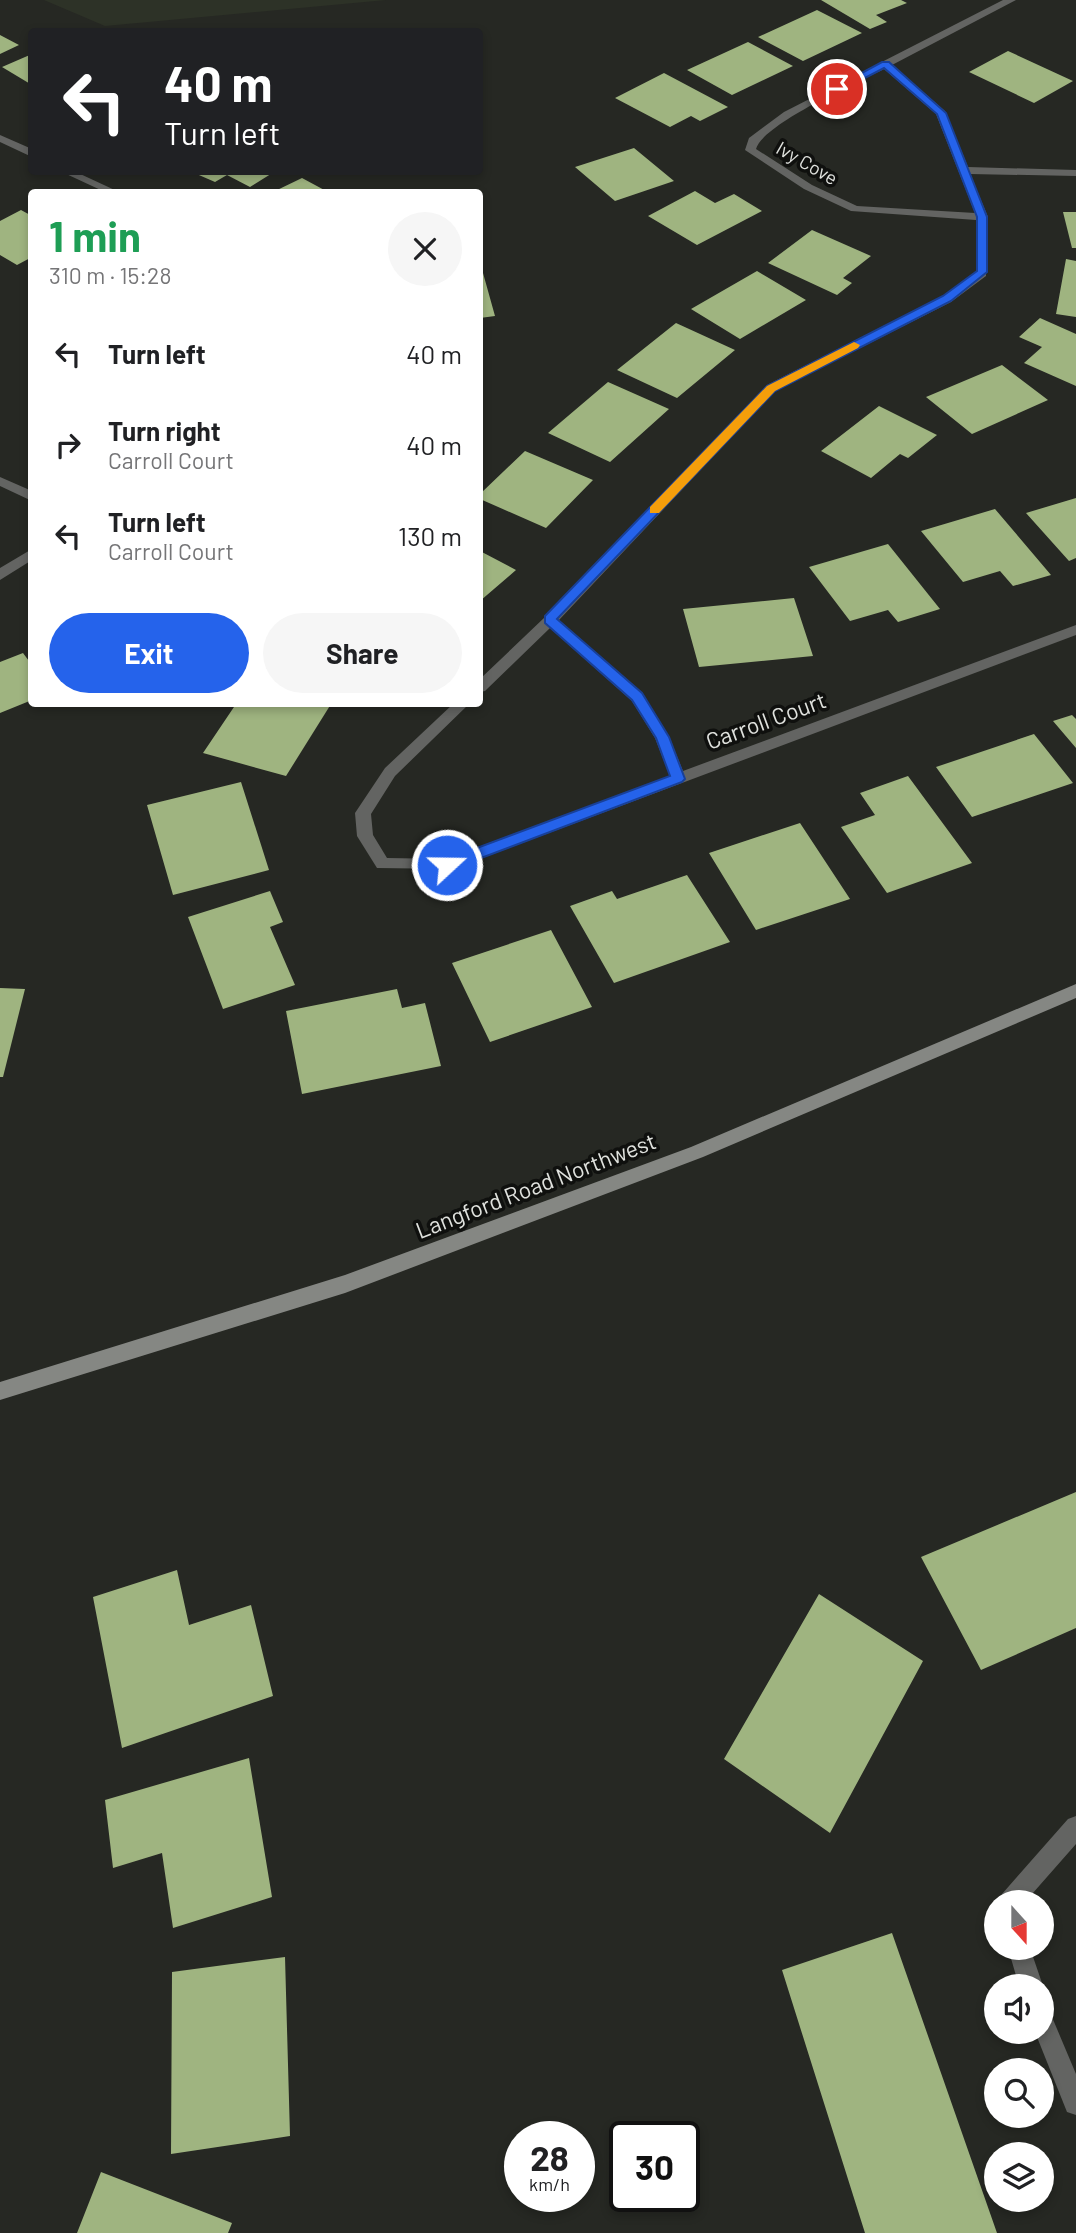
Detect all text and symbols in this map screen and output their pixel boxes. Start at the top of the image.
text: 40 m [164,53,272,112]
icon: left [49,56,140,147]
pin [807,59,867,119]
icon: arrive [818,70,856,108]
text: Turn left [164,113,281,151]
street label: Ivy Cove [773,136,842,189]
text: 1 min [49,210,141,260]
button: close [388,212,462,286]
text: 310 m · 15:28 [49,261,171,289]
icon: left [49,335,87,373]
text: Turn left [108,338,206,369]
text: 40 m [406,338,462,369]
text: Turn right [108,415,221,446]
icon: right [49,426,87,464]
text: 40 m [406,429,462,460]
text: Carroll Court [108,446,234,474]
text: Turn left [108,506,206,537]
icon: left [49,517,87,555]
text: 130 m [398,520,462,551]
text: Carroll Court [108,537,234,565]
button: Exit [49,613,249,693]
button: Share [263,613,462,693]
street label: Carroll Court [702,685,830,755]
position arrow [410,828,484,902]
street label: Langford Road Northwest [412,1126,660,1244]
north arrow [984,1890,1054,1960]
map controls [984,1890,1054,2212]
button: sound [984,1974,1054,2044]
button: search [984,2058,1054,2128]
speed limit sign: 30 [609,2121,700,2212]
text: 28 [530,2136,569,2178]
button: layers [984,2142,1054,2212]
text: km/h [529,2173,570,2195]

